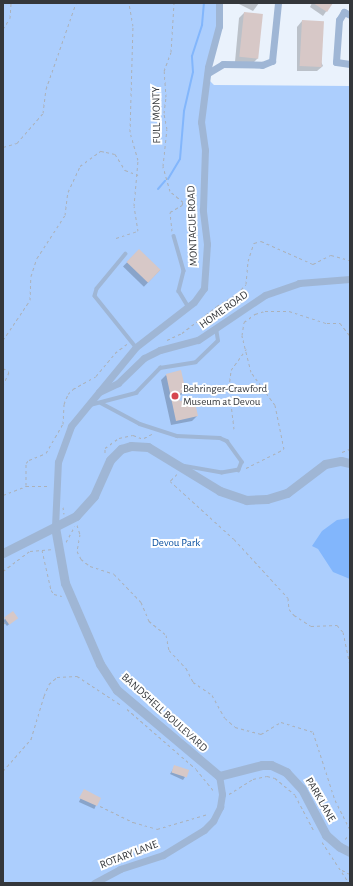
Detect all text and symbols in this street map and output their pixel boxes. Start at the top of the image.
street label: FULL MONTY [150,86,164,144]
street label: MONTAGUE ROAD [185,185,201,267]
street label: HOME ROAD [197,288,251,332]
place label: Behringer-Crawford Museum at Devou [183,383,267,409]
marker: Behringer-Crawford Museum at Devou [170,391,180,401]
park label: Devou Park [152,536,200,550]
street label: BANDSHELL BOULEVARD [118,671,210,755]
street label: PARK LANE [302,775,338,825]
street label: ROTARY LANE [98,838,160,872]

